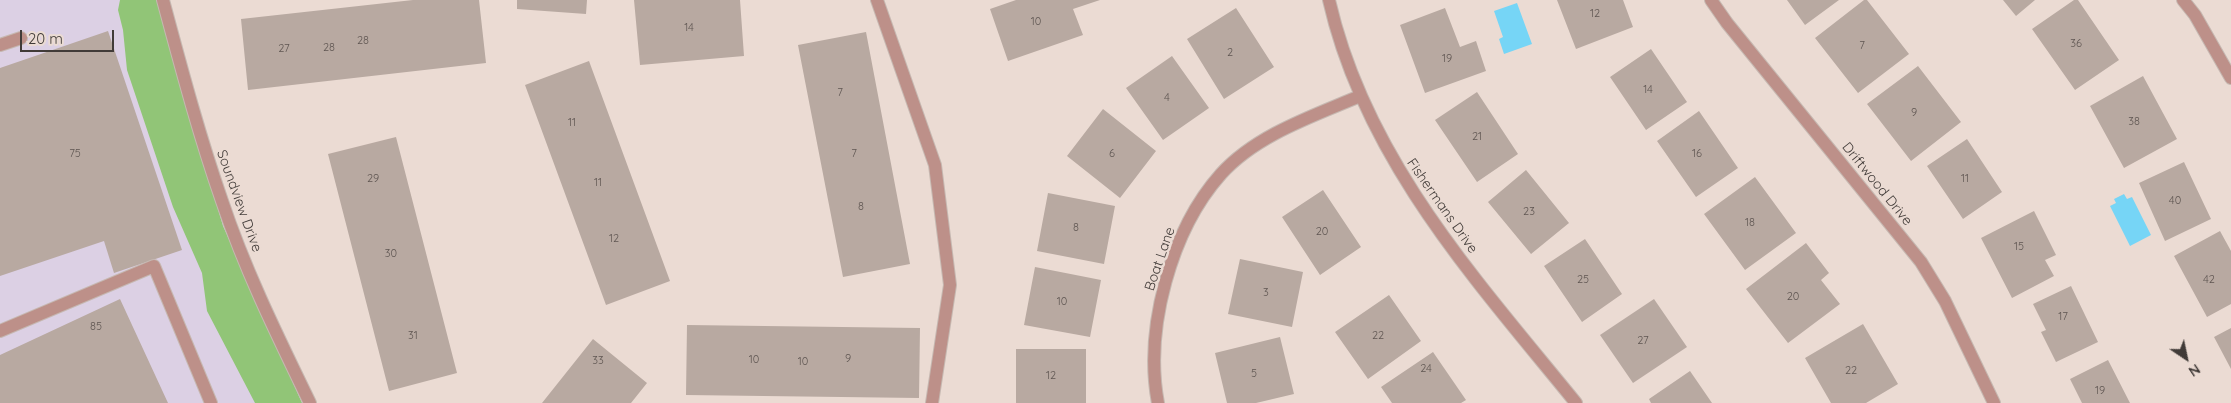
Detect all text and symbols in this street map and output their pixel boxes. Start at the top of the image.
house number: 12 [1590,7,1600,21]
house number: 10 [1031,15,1041,29]
scale bar [22,20,116,52]
house number: 14 [684,21,694,35]
text: 20 m [28,29,63,48]
house number: 28 [357,34,369,48]
house number: 36 [2070,37,2082,51]
house number: 7 [1859,39,1865,53]
house number: 28 [323,41,335,55]
house number: 27 [278,42,290,56]
house number: 2 [1227,46,1233,60]
house number: 19 [1442,52,1452,66]
house number: 14 [1643,83,1653,97]
house number: 7 [837,86,843,100]
house number: 4 [1164,91,1170,105]
house number: 9 [1911,106,1917,120]
house number: 38 [2128,115,2140,129]
house number: 11 [568,116,576,130]
house number: 21 [1472,130,1482,144]
street label: Driftwood Drive [1838,139,1916,229]
house number: 75 [69,147,81,161]
house number: 7 [851,147,857,161]
house number: 6 [1109,147,1115,161]
house number: 16 [1692,147,1702,161]
street label: Soundview Drive [213,148,265,254]
street label: Fishermans Drive [1403,155,1481,257]
house number: 29 [367,172,379,186]
house number: 11 [1961,172,1969,186]
house number: 11 [594,176,602,190]
house number: 40 [2169,194,2181,208]
house number: 8 [858,200,864,214]
house number: 23 [1523,205,1535,219]
house number: 18 [1745,216,1755,230]
house number: 8 [1073,221,1079,235]
street label: Boat Lane [1141,225,1179,293]
house number: 20 [1316,225,1328,239]
house number: 12 [609,232,619,246]
house number: 15 [2014,240,2024,254]
house number: 30 [385,247,397,261]
house number: 25 [1577,273,1589,287]
house number: 42 [2203,273,2215,287]
house number: 3 [1263,286,1269,300]
house number: 20 [1787,290,1799,304]
house number: 10 [1057,295,1067,309]
house number: 17 [2058,310,2068,324]
house number: 85 [90,320,102,334]
house number: 31 [408,329,418,343]
house number: 22 [1372,329,1384,343]
north arrow [2161,333,2211,383]
house number: 27 [1637,334,1649,348]
house number: 9 [845,352,851,366]
house number: 10 [749,353,759,367]
house number: 33 [592,354,604,368]
house number: 10 [798,355,808,369]
text: N [2185,360,2204,381]
house number: 24 [1420,362,1432,376]
house number: 22 [1845,364,1857,378]
house number: 5 [1251,367,1257,381]
house number: 12 [1046,369,1056,383]
house number: 19 [2095,384,2105,398]

